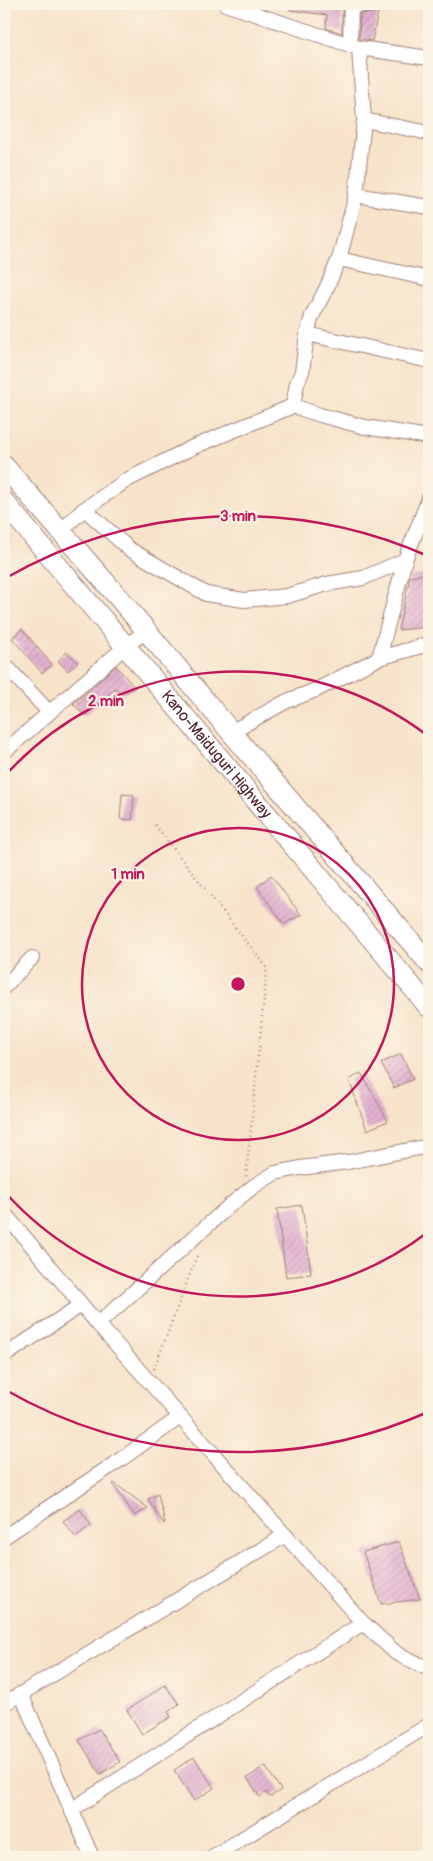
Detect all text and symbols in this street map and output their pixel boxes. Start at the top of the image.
text: 3 min [220,507,256,526]
street label: Kano-Maiduguri Highway [157,686,276,823]
text: 2 min [88,692,124,711]
text: 1 min [111,865,145,884]
centre of rings [229,975,247,993]

